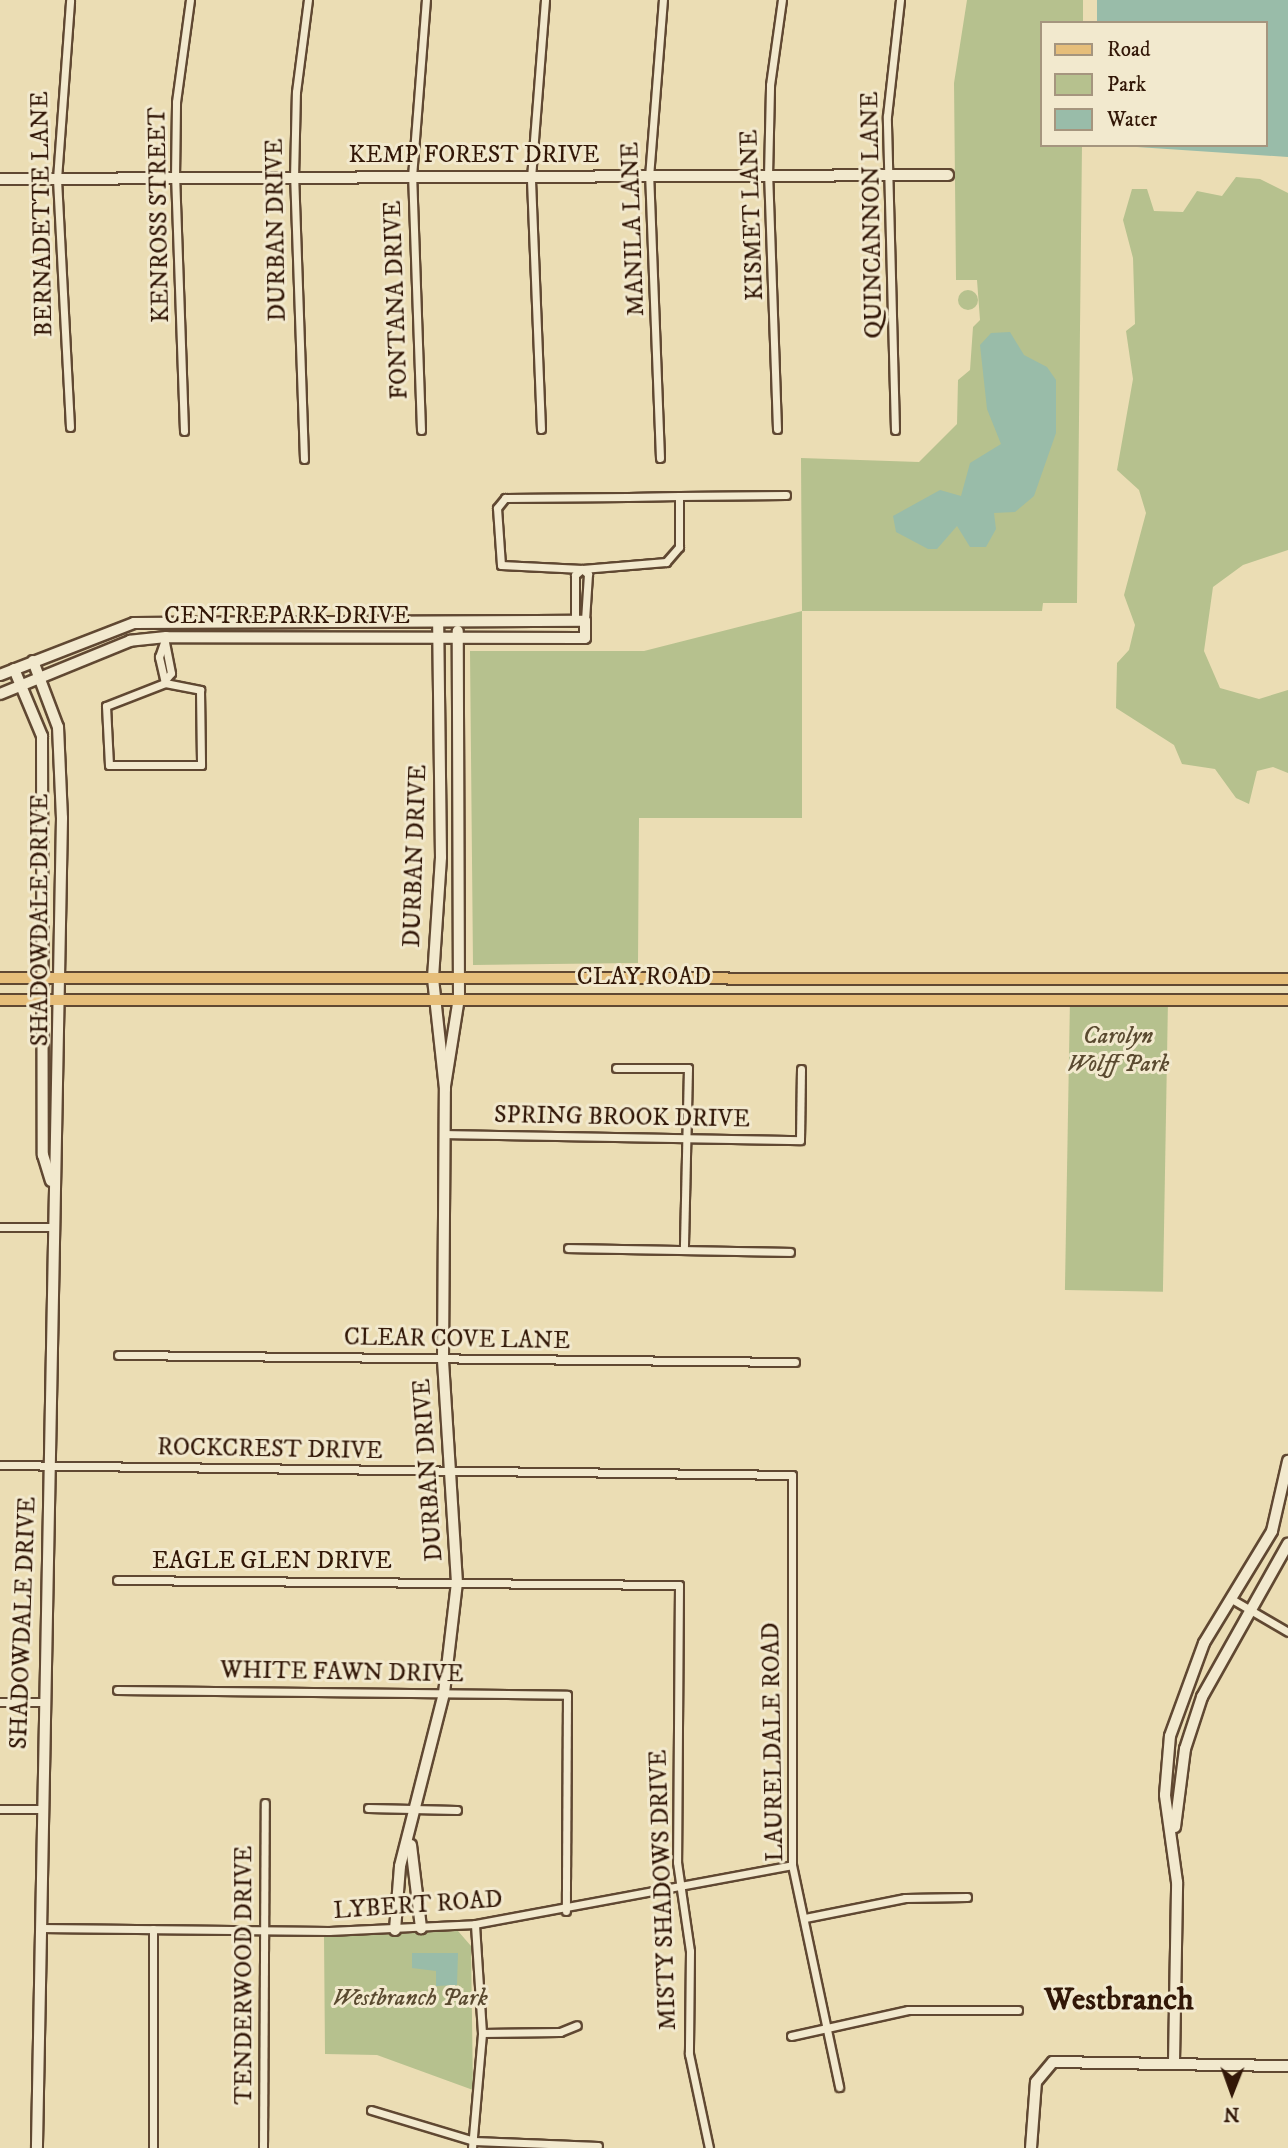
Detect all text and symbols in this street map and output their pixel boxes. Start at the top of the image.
legend [1040,21,1267,147]
text: Road [1107,37,1151,63]
text: Park [1107,72,1146,98]
street label: BERNADETTE LANE [26,91,60,337]
street label: QUINCANNON LANE [856,91,890,339]
street label: KENROSS STREET [144,107,176,323]
text: Water [1107,107,1157,133]
street label: KISMET LANE [736,129,770,301]
street label: DURBAN DRIVE [261,138,293,322]
street label: MANILA LANE [617,141,651,317]
street label: KEMP FOREST DRIVE [349,142,599,170]
street label: FONTANA DRIVE [379,200,415,400]
street label: CENTREPARK DRIVE [164,603,410,631]
street label: DURBAN DRIVE [398,764,434,948]
street label: SHADOWDALE DRIVE [27,794,55,1046]
street label: CLAY ROAD [577,964,711,992]
park label: Carolyn Wolff Park [1067,1023,1169,1079]
street label: SPRING BROOK DRIVE [494,1101,750,1135]
street label: CLEAR COVE LANE [344,1324,570,1356]
street label: DURBAN DRIVE [408,1378,450,1562]
street label: ROCKCREST DRIVE [157,1434,383,1466]
street label: SHADOWDALE DRIVE [5,1496,43,1750]
street label: EAGLE GLEN DRIVE [152,1548,392,1576]
street label: LAURELDALE ROAD [758,1622,790,1862]
street label: WHITE FAWN DRIVE [220,1656,464,1690]
street label: MISTY SHADOWS DRIVE [645,1749,683,2031]
street label: TENDERWOOD DRIVE [231,1845,259,2105]
street label: LYBERT ROAD [333,1886,503,1926]
district label: Westbranch [1044,1981,1194,2019]
park label: Westbranch Park [332,1985,488,2013]
north arrow [1197,2057,1267,2127]
text: N [1224,2102,1240,2125]

